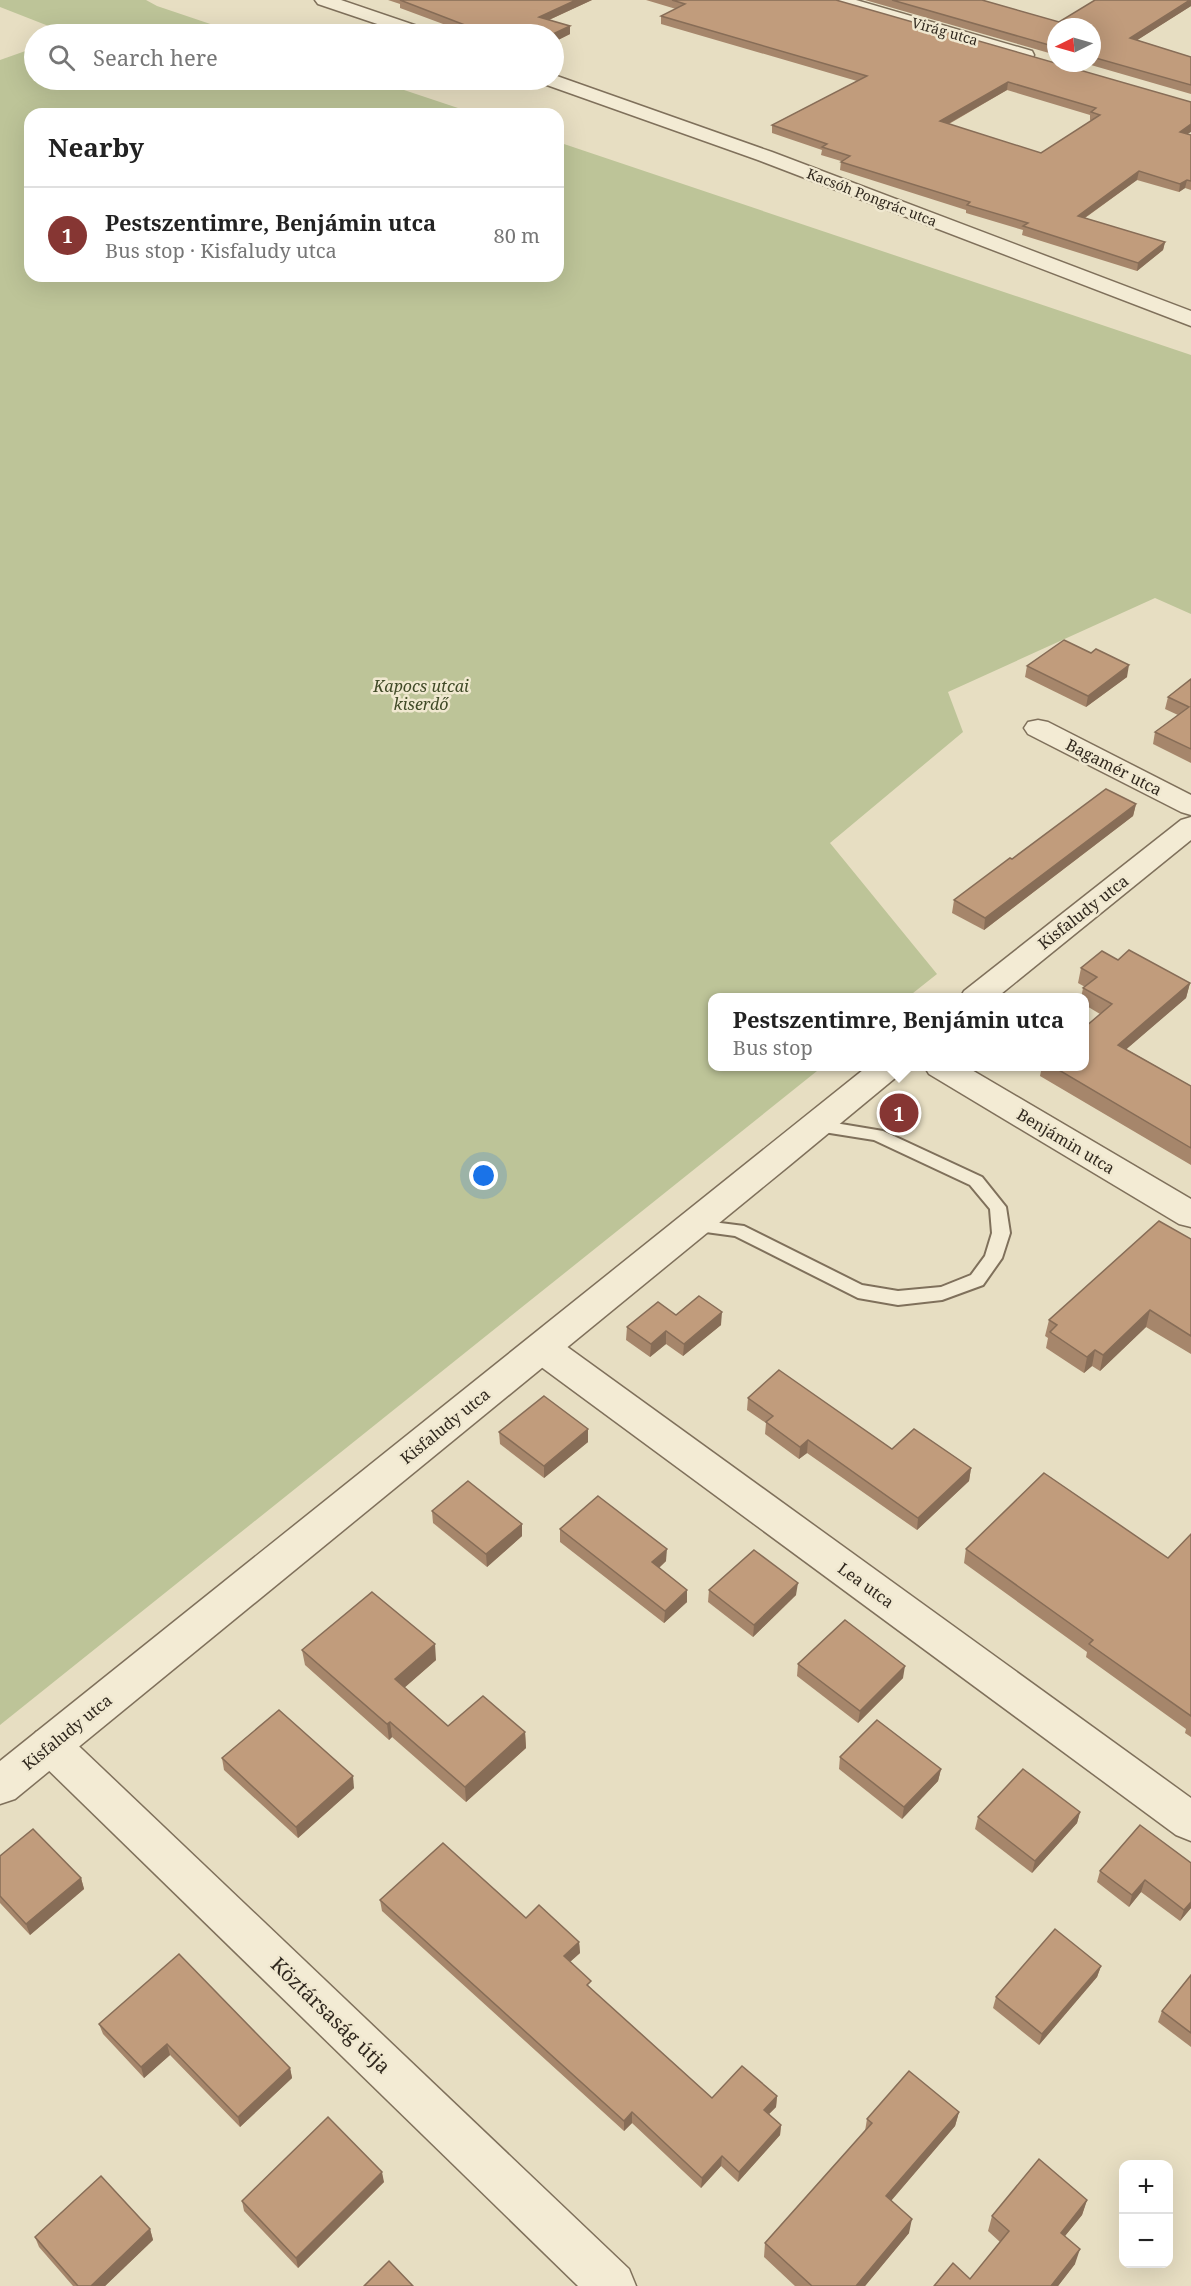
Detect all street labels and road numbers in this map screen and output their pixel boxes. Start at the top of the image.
street label: Virág utca [910,13,980,50]
street label: Kacsóh Pongrác utca [804,163,940,231]
street label: Bagamér utca [1062,733,1166,801]
street label: Kisfaludy utca [1033,870,1133,954]
street label: Benjámin utca [1013,1103,1119,1179]
street label: Kisfaludy utca [396,1383,494,1469]
street label: Lea utca [833,1557,899,1613]
street label: Kisfaludy utca [18,1689,116,1775]
street label: Köztársaság útja [265,1951,397,2079]

